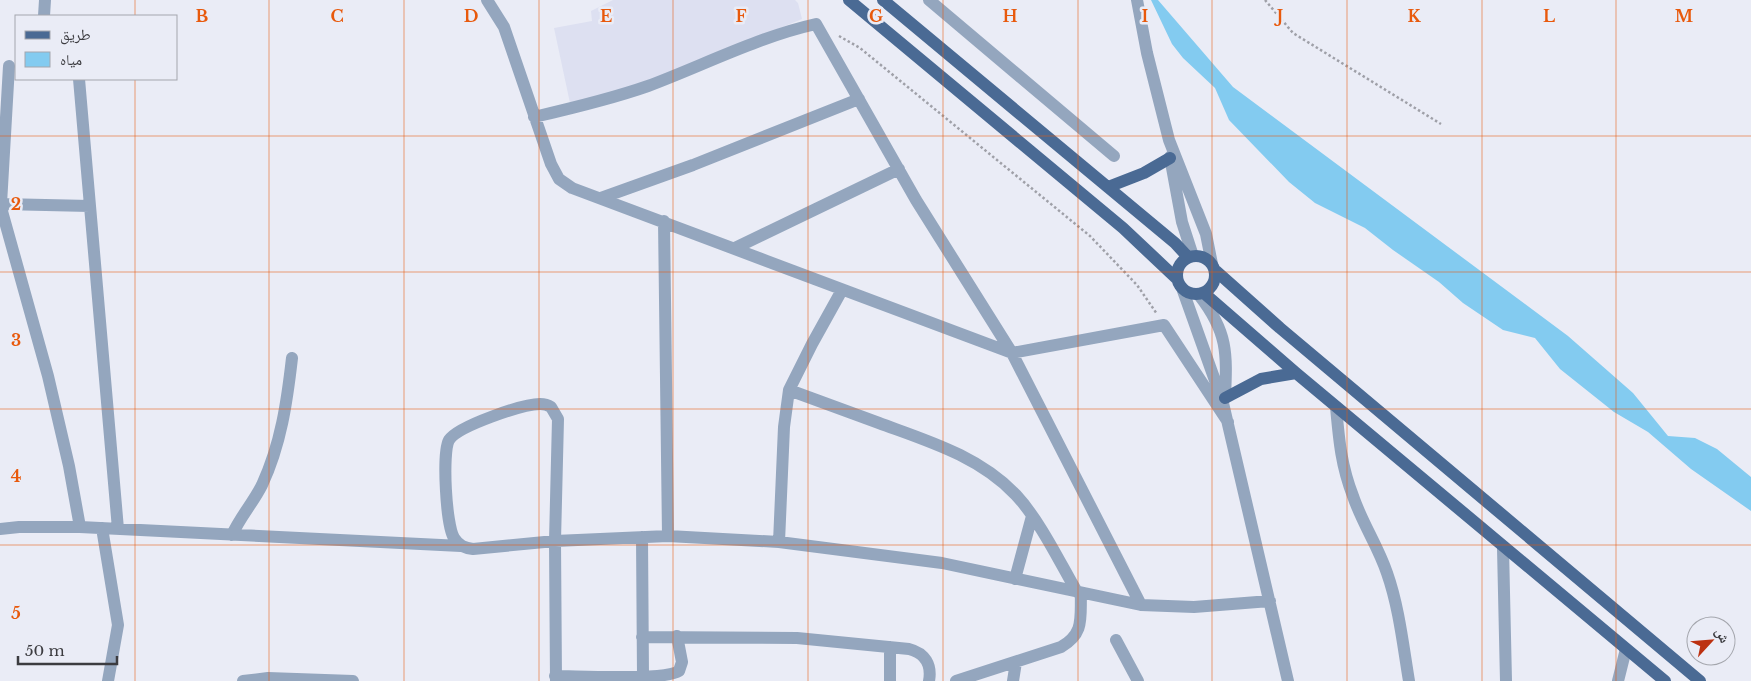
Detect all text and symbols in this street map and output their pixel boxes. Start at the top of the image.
text: B [196,6,209,26]
text: C [330,6,344,26]
text: D [464,6,478,26]
text: E [600,6,612,26]
text: F [735,6,747,26]
text: G [869,6,883,26]
text: H [1002,6,1018,26]
text: I [1142,6,1149,26]
text: J [1274,6,1283,26]
text: K [1407,6,1421,26]
text: L [1543,6,1555,26]
text: M [1675,6,1693,26]
legend [15,15,178,80]
text: طريق [60,25,91,45]
text: مياه [60,50,82,69]
text: 2 [11,194,21,214]
text: 3 [11,330,21,350]
text: 4 [11,466,21,486]
text: 5 [11,603,21,623]
north arrow [1686,616,1736,666]
text: ش [1711,625,1734,646]
scale bar [18,634,116,666]
text: 50 m [25,641,65,660]

